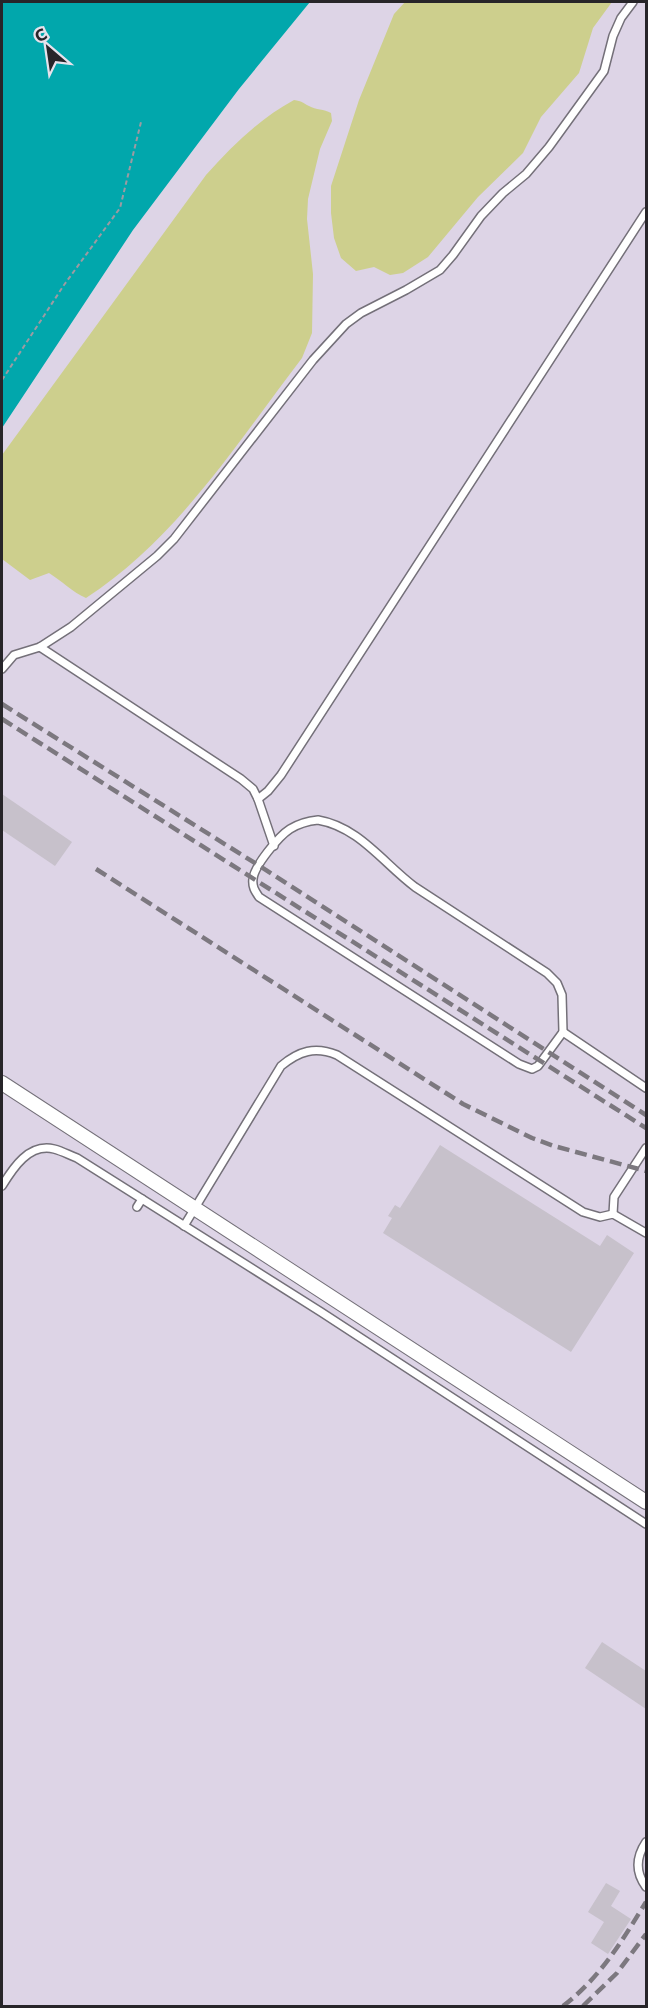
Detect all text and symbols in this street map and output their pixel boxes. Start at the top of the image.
north arrow [18,18,78,78]
text: С [31,23,50,45]

